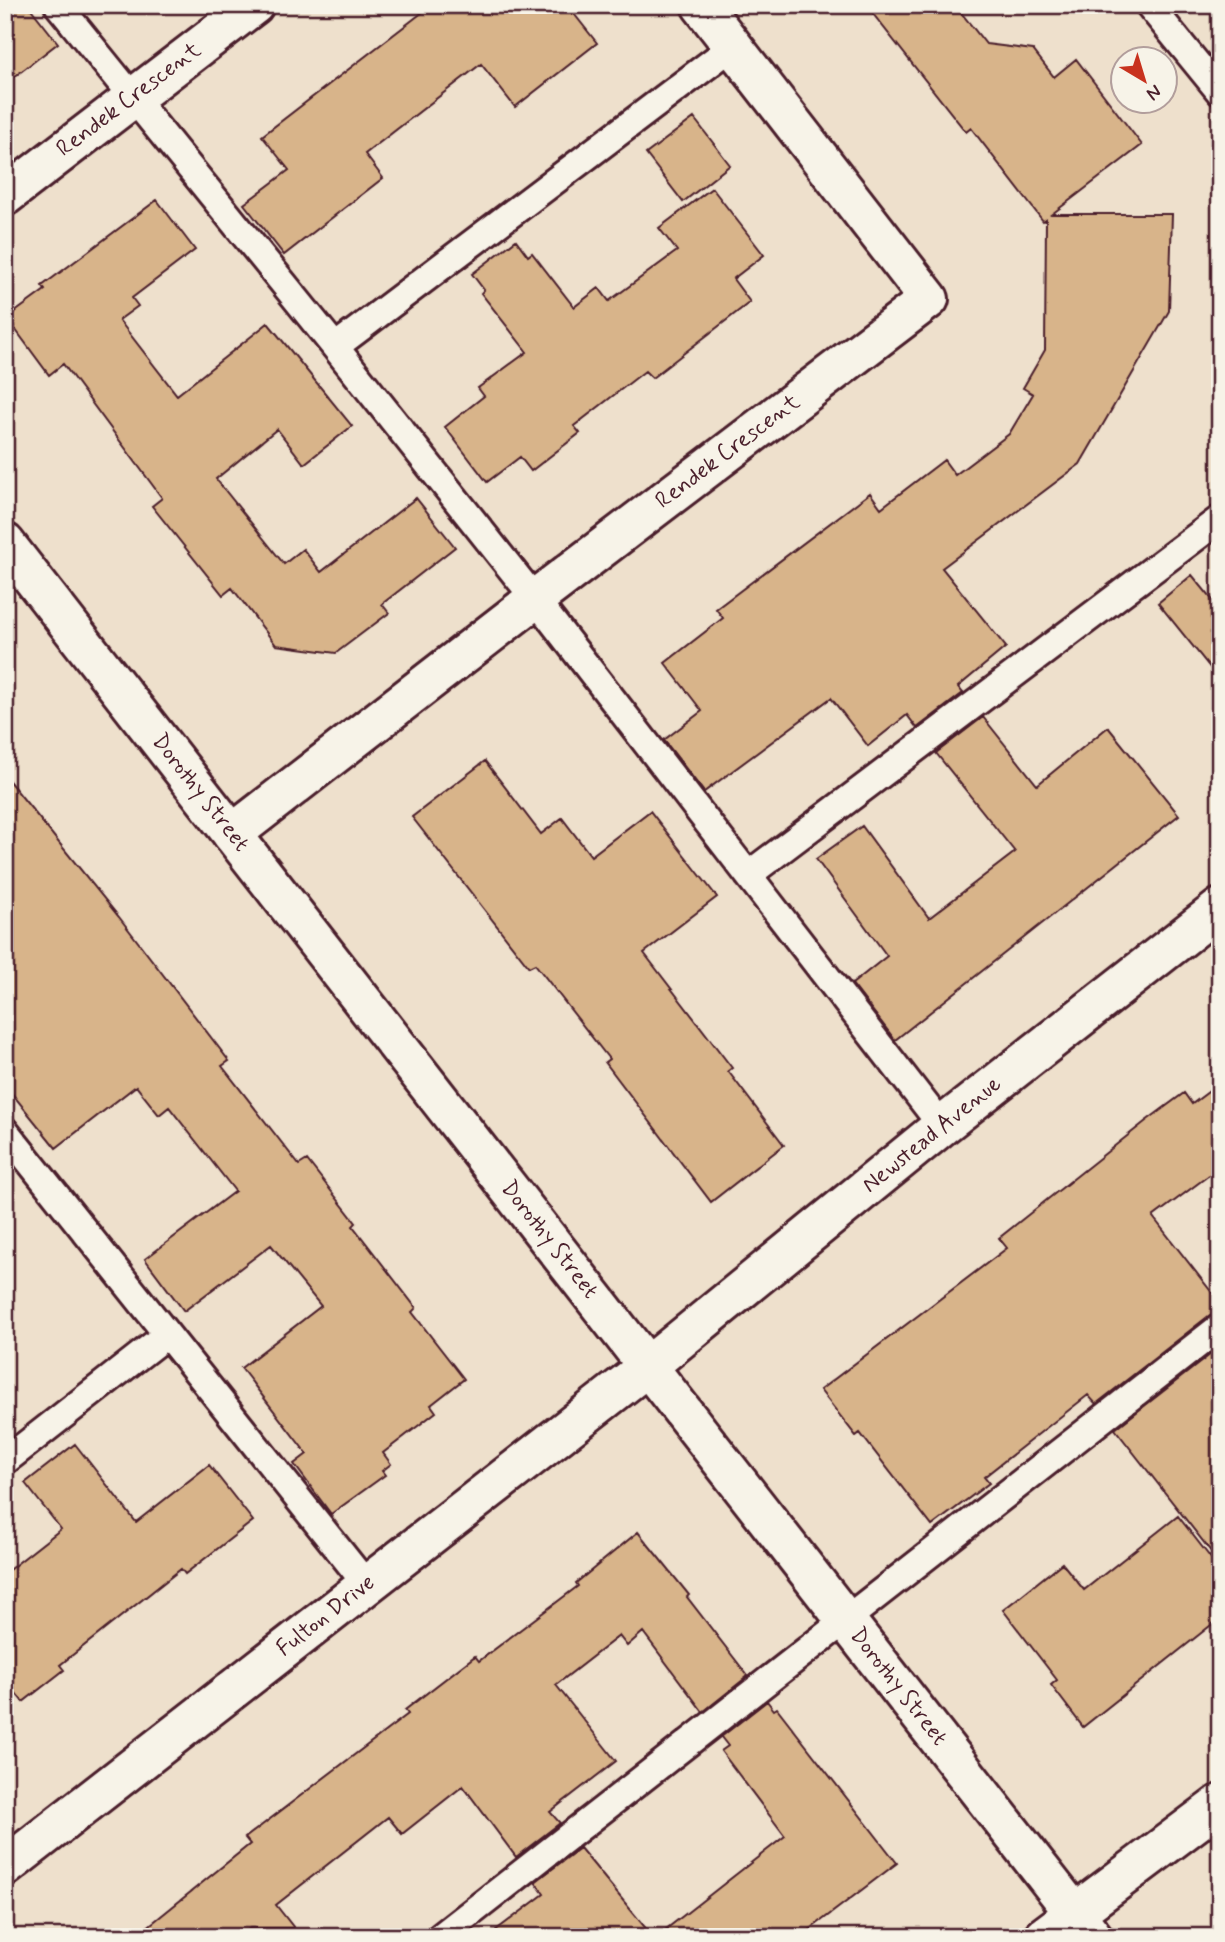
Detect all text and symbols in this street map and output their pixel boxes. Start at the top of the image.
street label: Rendek Crescent [51,35,208,164]
north arrow [1110,46,1180,116]
text: N [1141,78,1166,106]
street label: Rendek Crescent [650,387,807,516]
street label: Dorothy Street [144,728,256,858]
street label: Newstead Avenue [856,1070,1008,1200]
street label: Dorothy Street [493,1175,605,1305]
street label: Fulton Drive [271,1568,381,1664]
street label: Dorothy Street [842,1622,954,1752]

